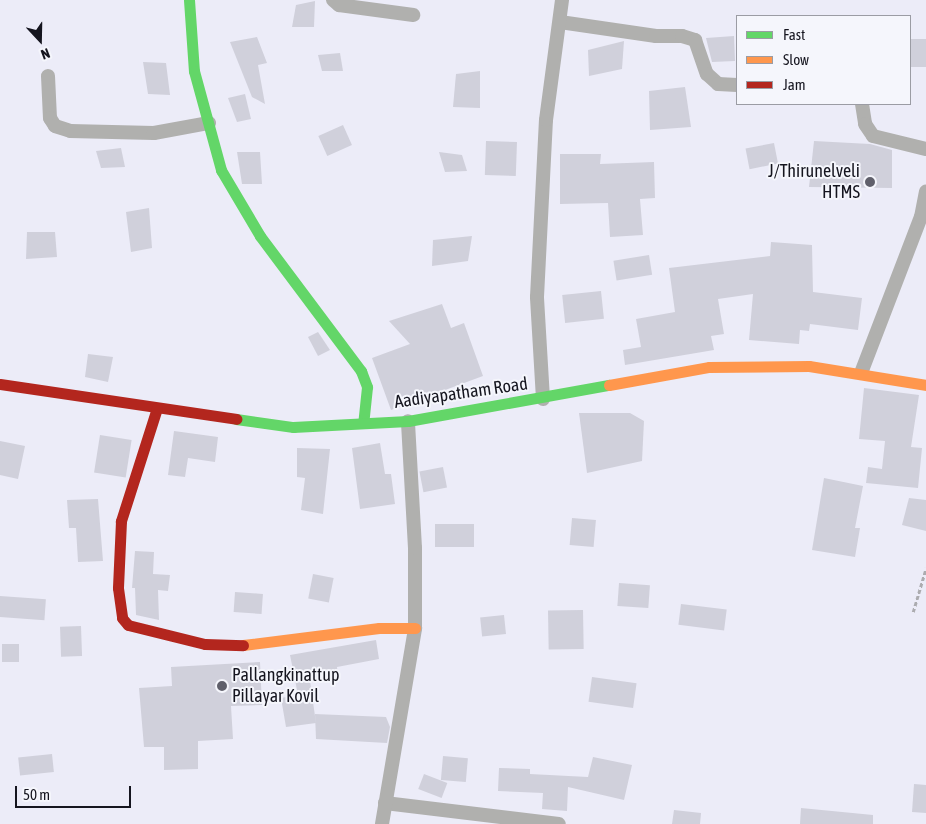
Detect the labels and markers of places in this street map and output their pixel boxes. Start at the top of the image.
place label: J/Thirunelveli HTMS [768,161,860,203]
marker: J/Thirunelveli HTMS [864,176,876,188]
place label: Pallangkinattup Pillayar Kovil [232,665,339,708]
marker: Pallangkinattup Pillayar Kovil [216,680,228,692]

